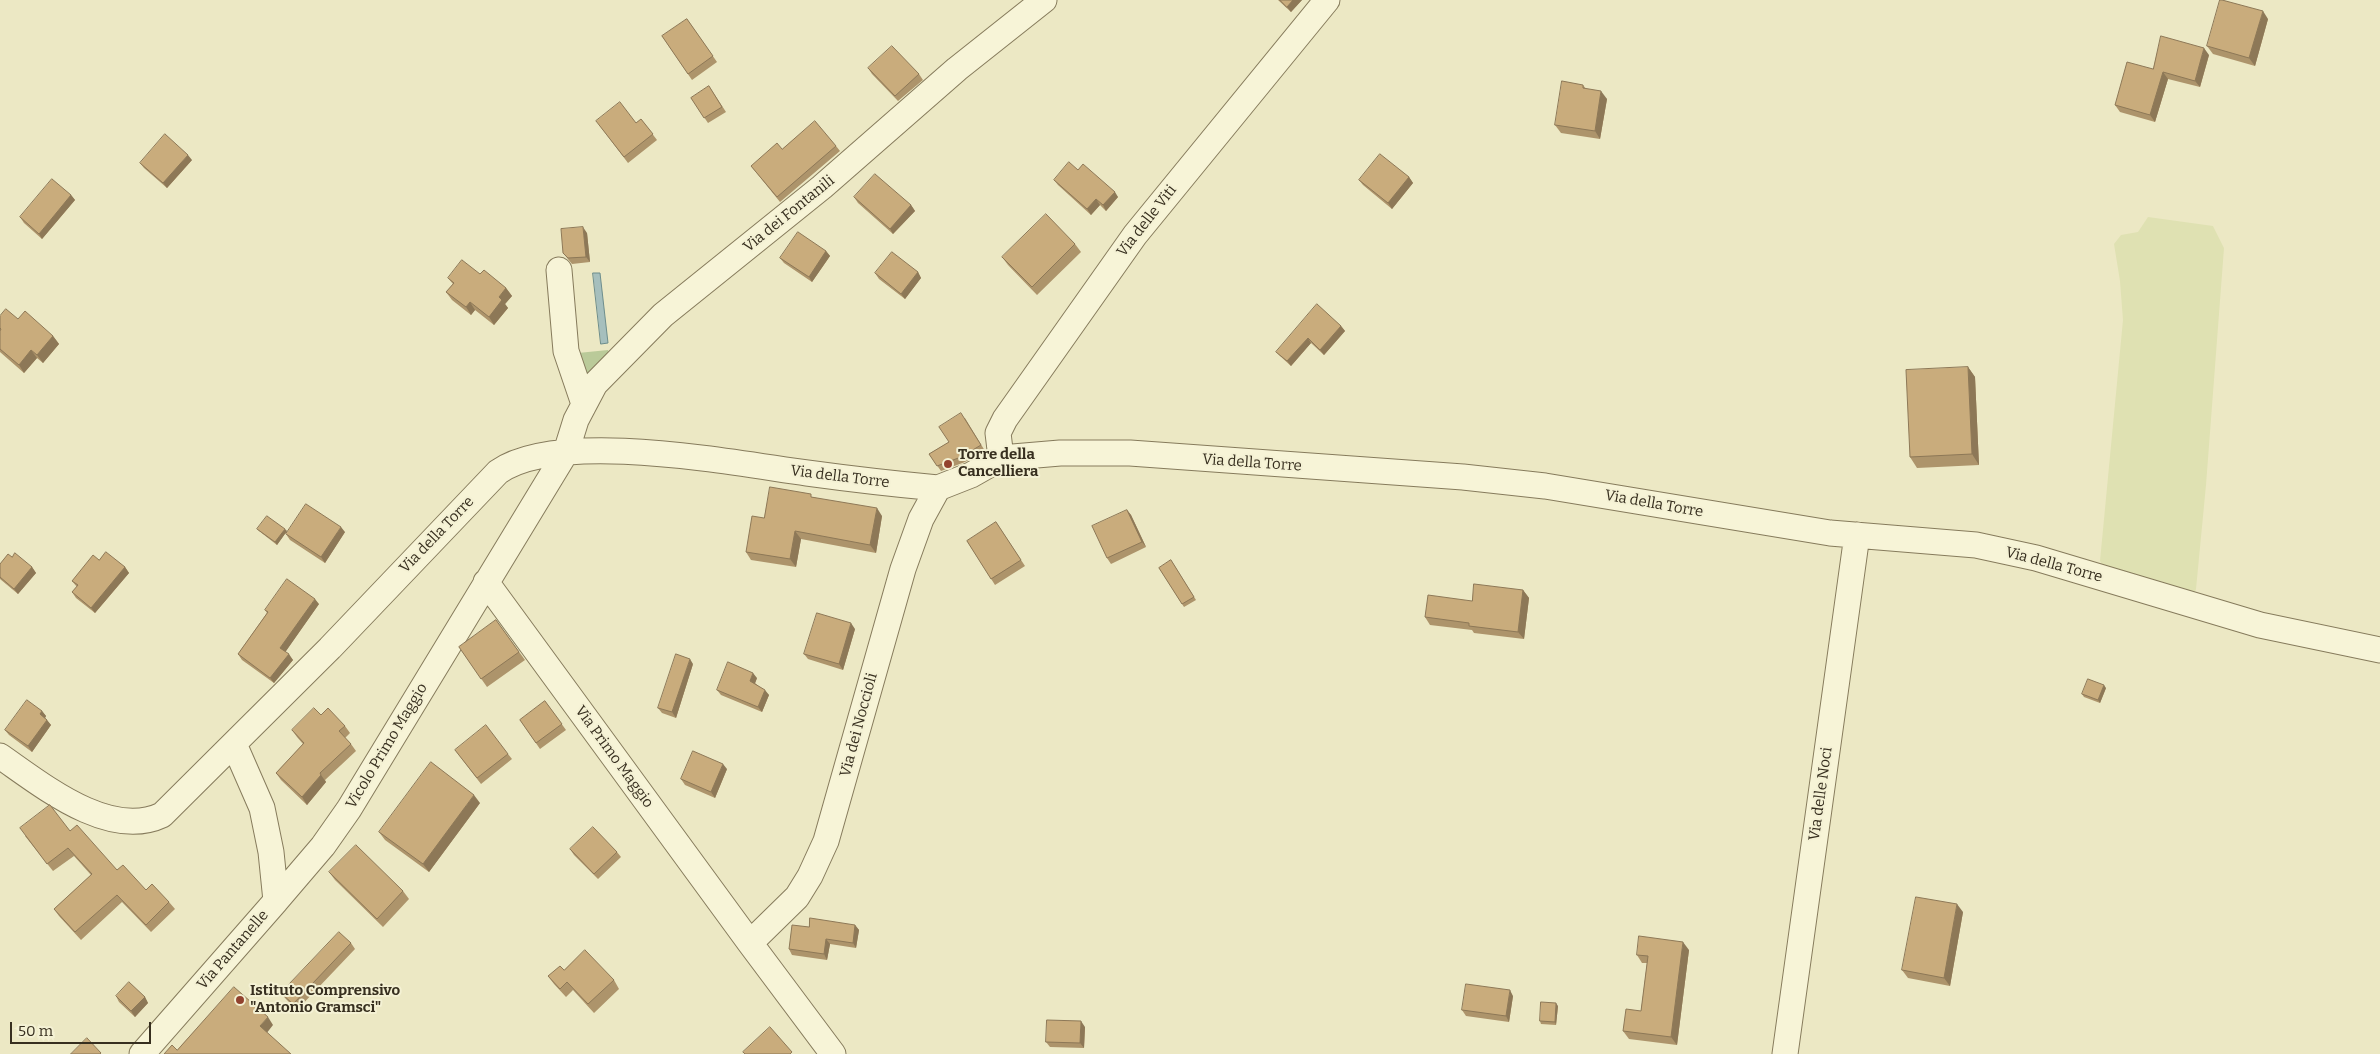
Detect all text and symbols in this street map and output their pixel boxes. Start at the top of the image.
street label: Via dei Fontanili [740,172,838,256]
street label: Via delle Viti [1113,181,1181,261]
place label: Torre della Cancelliera [958,446,1038,481]
street label: Via della Torre [1202,451,1302,475]
marker: Torre della Cancelliera [942,458,954,470]
street label: Via della Torre [790,462,890,492]
street label: Via della Torre [1603,486,1705,522]
street label: Via della Torre [396,493,478,577]
street label: Via della Torre [2004,543,2104,587]
street label: Via dei Noccioli [836,671,882,779]
street label: Vicolo Primo Maggio [342,680,432,812]
street label: Via Primo Maggio [571,702,657,812]
street label: Via delle Noci [1806,746,1836,842]
street label: Via Pantanelle [194,907,272,993]
place label: Istituto Comprensivo "Antonio Gramsci" [250,982,400,1017]
marker: Istituto Comprensivo "Antonio Gramsci" [234,994,246,1006]
scale bar [12,1012,154,1044]
text: 50 m [18,1022,53,1040]

